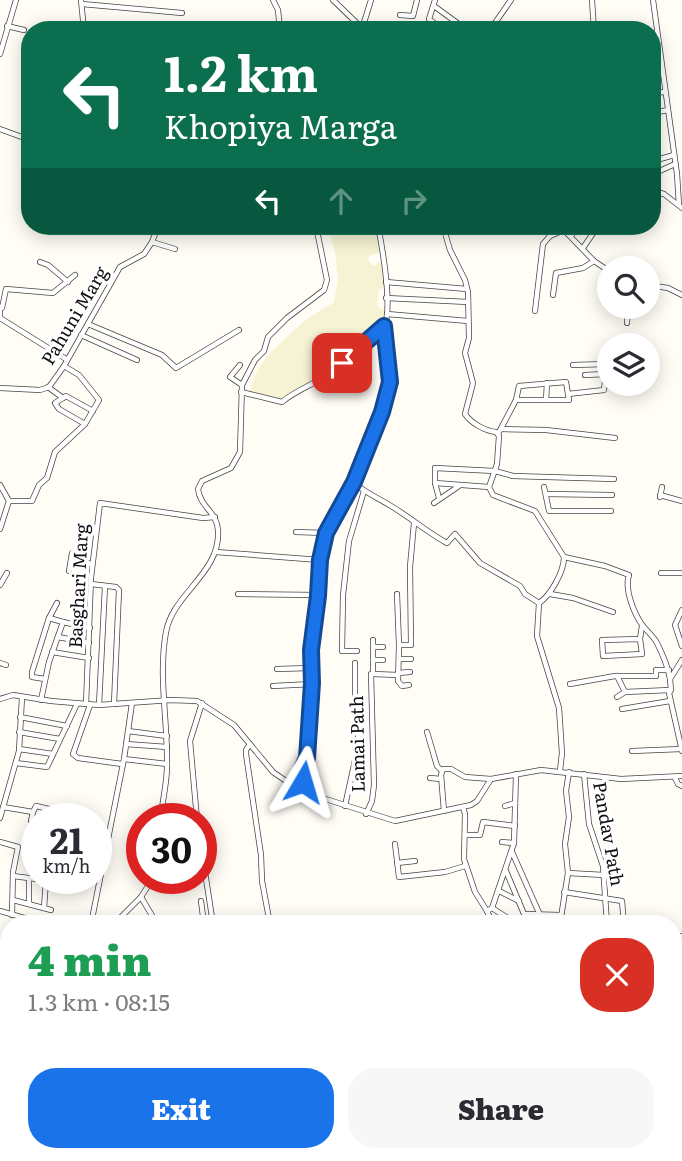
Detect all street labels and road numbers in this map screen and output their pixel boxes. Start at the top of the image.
street label: Pahuni Marg [34,260,114,370]
street label: Basghari Marg [61,522,94,649]
street label: Lamai Path [342,695,371,793]
street label: Pandav Path [587,779,632,888]

